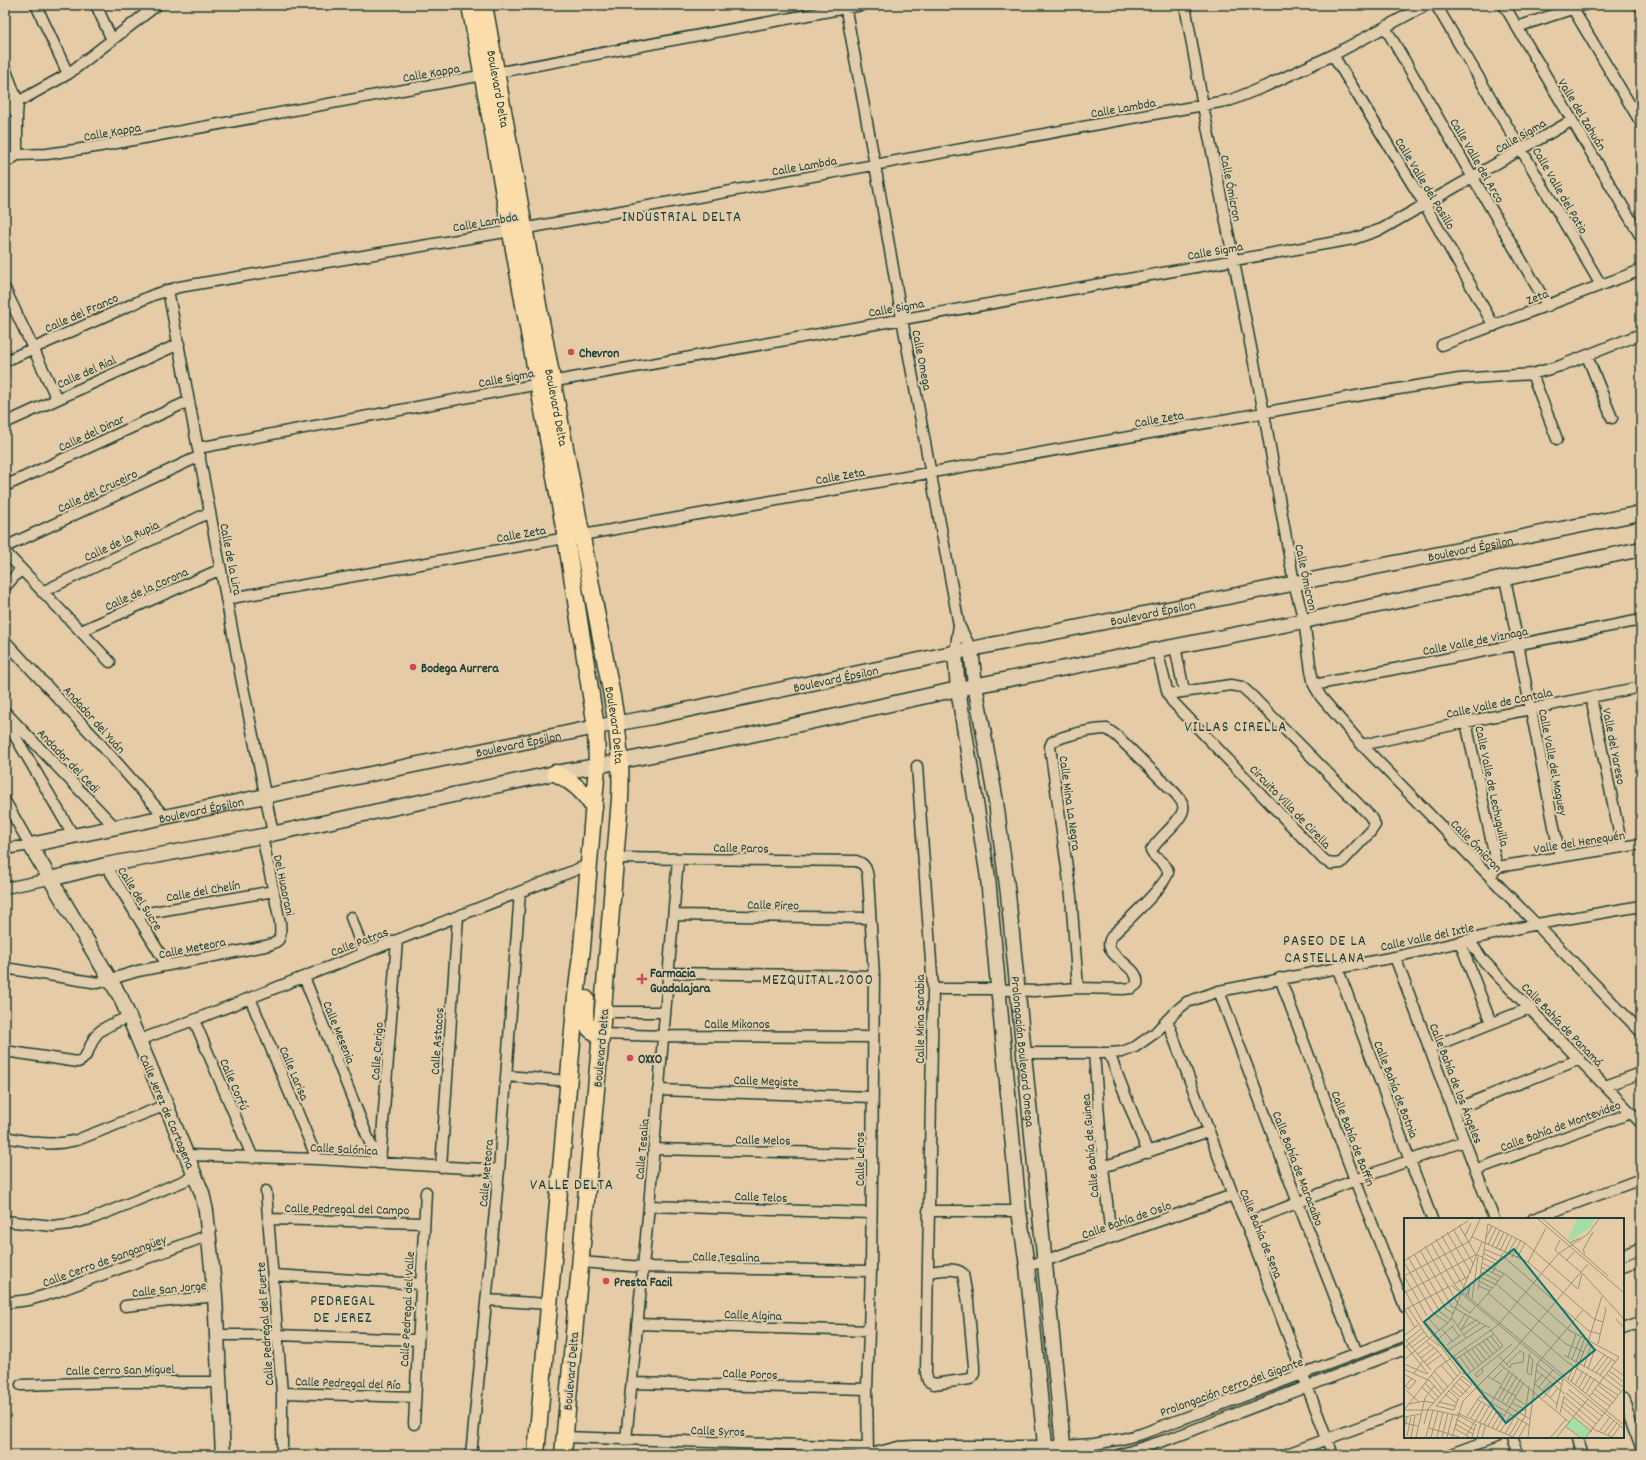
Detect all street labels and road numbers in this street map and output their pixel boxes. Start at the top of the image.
street label: Boulevard Delta [480,49,513,130]
street label: Calle Kappa [401,60,462,89]
street label: Valle del Zahuán [1552,76,1610,155]
street label: Calle Lambda [1089,94,1158,125]
street label: Calle Sigma [1492,114,1551,159]
street label: Calle Valle del Arco [1444,115,1508,208]
street label: Calle Kappa [82,119,143,148]
street label: Calle Valle del Pasillo [1389,135,1459,234]
street label: Calle Valle del Patio [1526,144,1592,238]
street label: Calle Lambda [770,152,839,183]
street label: Calle Ómicron [1214,153,1245,223]
street label: Calle Lambda [451,208,520,239]
street label: Calle Sigma [1186,238,1246,267]
street label: Zeta [1524,285,1553,311]
street label: Calle del Franco [42,289,122,339]
street label: Calle Sigma [867,295,927,324]
street label: Calle Omega [905,329,936,393]
street label: Calle del Rial [54,352,120,395]
street label: Calle Sigma [477,365,537,394]
street label: Boulevard Delta [538,368,572,449]
street label: Calle Zeta [1133,407,1186,434]
street label: Calle del Dinar [56,411,129,458]
street label: Calle Zeta [814,464,867,491]
street label: Calle del Cruceiro [55,465,141,519]
street label: Calle de la Rupia [81,516,163,568]
street label: Calle de la Lira [213,522,246,598]
street label: Calle Zeta [495,522,548,549]
street label: Boulevard Épsilon [1426,532,1515,568]
street label: Calle Ómicron [1288,542,1321,613]
street label: Calle de la Corona [102,563,192,617]
street label: Boulevard Épsilon [1109,597,1198,632]
street label: Calle Valle de Viznaga [1421,623,1531,662]
street label: Boulevard Épsilon [792,662,880,699]
street label: Andador del Yuán [57,682,129,759]
street label: Calle Valle de Cantala [1445,684,1555,725]
street label: Boulevard Delta [598,685,627,765]
street label: Valle del Yareso [1596,706,1629,787]
street label: Calle Valle del Maguey [1532,707,1571,818]
street label: Calle Valle de Lechuguilla [1468,724,1513,850]
street label: Andador del Cedi [31,725,103,799]
street label: Boulevard Épsilon [474,728,563,764]
street label: Calle Mina La Negra [1052,755,1085,853]
street label: Circuito Villa de Cirella [1244,761,1335,855]
street label: Boulevard Épsilon [157,794,246,830]
street label: Calle Ómicron [1445,816,1506,878]
street label: Valle del Henequén [1532,827,1626,860]
street label: Calle Paros [713,840,769,859]
street label: Del Huaorani [267,853,298,918]
street label: Calle del Sucre [112,864,166,935]
street label: Calle del Chelín [165,877,242,908]
street label: Calle Pireo [747,897,799,916]
street label: Calle Valle del Ixtle [1379,919,1476,958]
street label: Calle Patras [328,924,392,963]
street label: Calle Meteora [157,933,229,965]
street label: Calle Mina Sarabia [912,973,931,1064]
street label: Prolongación Boulevard Omega [1004,975,1038,1129]
street label: Calle Bahía de Panamá [1516,979,1607,1073]
street label: Calle Mesenia [316,999,359,1068]
street label: Calle Astacos [427,1007,450,1075]
street label: Boulevard Delta [590,1008,615,1088]
street label: Calle Mikonos [704,1016,770,1035]
street label: Calle Cerigo [367,1021,390,1081]
street label: Calle Bahía de los Ángeles [1423,1021,1486,1147]
street label: Calle Bahía de Botnia [1367,1038,1422,1142]
street label: Calle Larisa [273,1044,313,1105]
street label: Calle Jerez de Cartagena [133,1052,199,1173]
street label: Calle Corfú [213,1056,252,1114]
street label: Calle Megiste [733,1072,799,1093]
street label: Calle Bahía de Baffin [1325,1088,1379,1189]
street label: Calle Bahía de Guinea [1077,1092,1105,1199]
street label: Calle Bahía de Montevideo [1498,1097,1624,1158]
street label: Calle Bahía de Maracaibo [1266,1109,1327,1229]
street label: Calle Tesalia [631,1117,656,1181]
street label: Calle Melos [735,1132,791,1151]
street label: Calle Leros [852,1132,871,1186]
street label: Calle Meteora [475,1138,500,1208]
street label: Calle Salónica [310,1139,379,1162]
street label: Calle Bahía de Sena [1233,1186,1287,1283]
street label: Calle Telos [734,1188,788,1209]
street label: Calle Bahía de Oslo [1079,1197,1174,1246]
street label: Calle Pedregal del Campo [284,1200,410,1221]
street label: Calle Cerro de Sangangüey [40,1231,170,1294]
street label: Calle Tesalina [692,1248,761,1269]
street label: Calle Pedregal del Valle [396,1251,421,1367]
street label: Calle Pedregal del Fuerte [253,1261,280,1386]
street label: Calle San Jorge [131,1277,208,1304]
street label: Calle Algina [724,1306,783,1327]
street label: Boulevard Delta [560,1331,585,1411]
street label: Prolongación Cerro del Gigante [1158,1353,1306,1423]
street label: Calle Cerro San Miguel [65,1361,175,1382]
street label: Calle Poros [722,1365,778,1386]
street label: Calle Pedregal del Río [295,1373,401,1396]
street label: Calle Syros [690,1422,745,1443]

